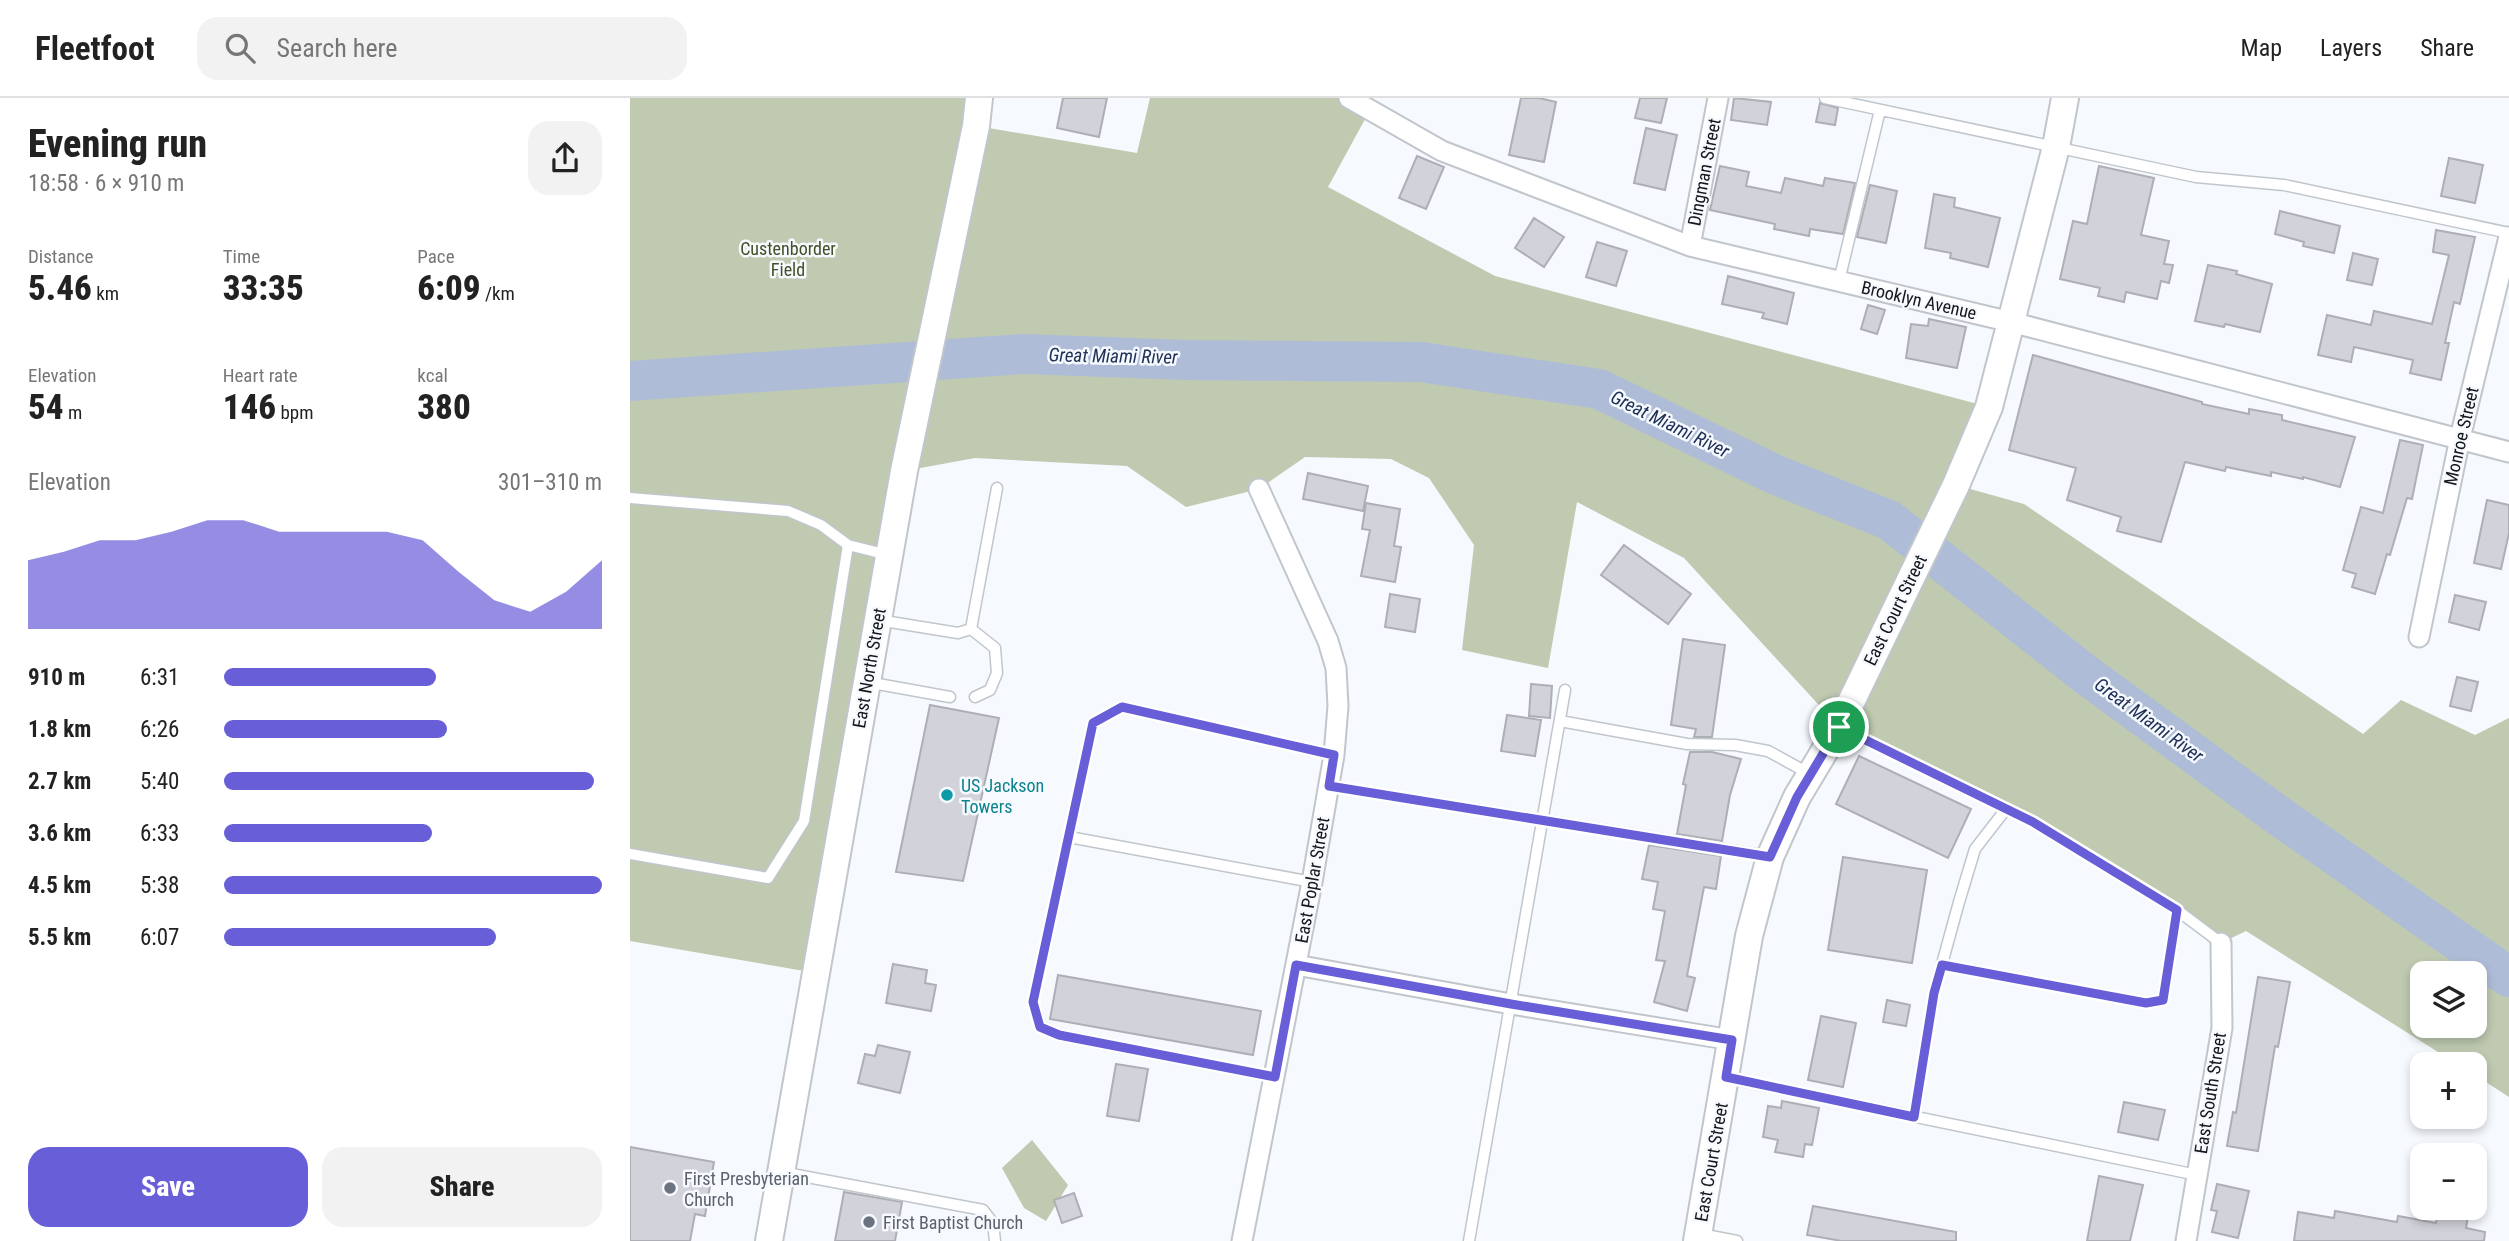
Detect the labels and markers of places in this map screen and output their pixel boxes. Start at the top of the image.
pin [1809,697,1869,757]
place label: US Jackson Towers [961,775,1044,817]
marker: US Jackson Towers [939,787,955,803]
place label: First Presbyterian Church [684,1168,809,1210]
marker: First Presbyterian Church [662,1180,678,1196]
place label: First Baptist Church [883,1212,1023,1233]
marker: First Baptist Church [861,1214,877,1230]

